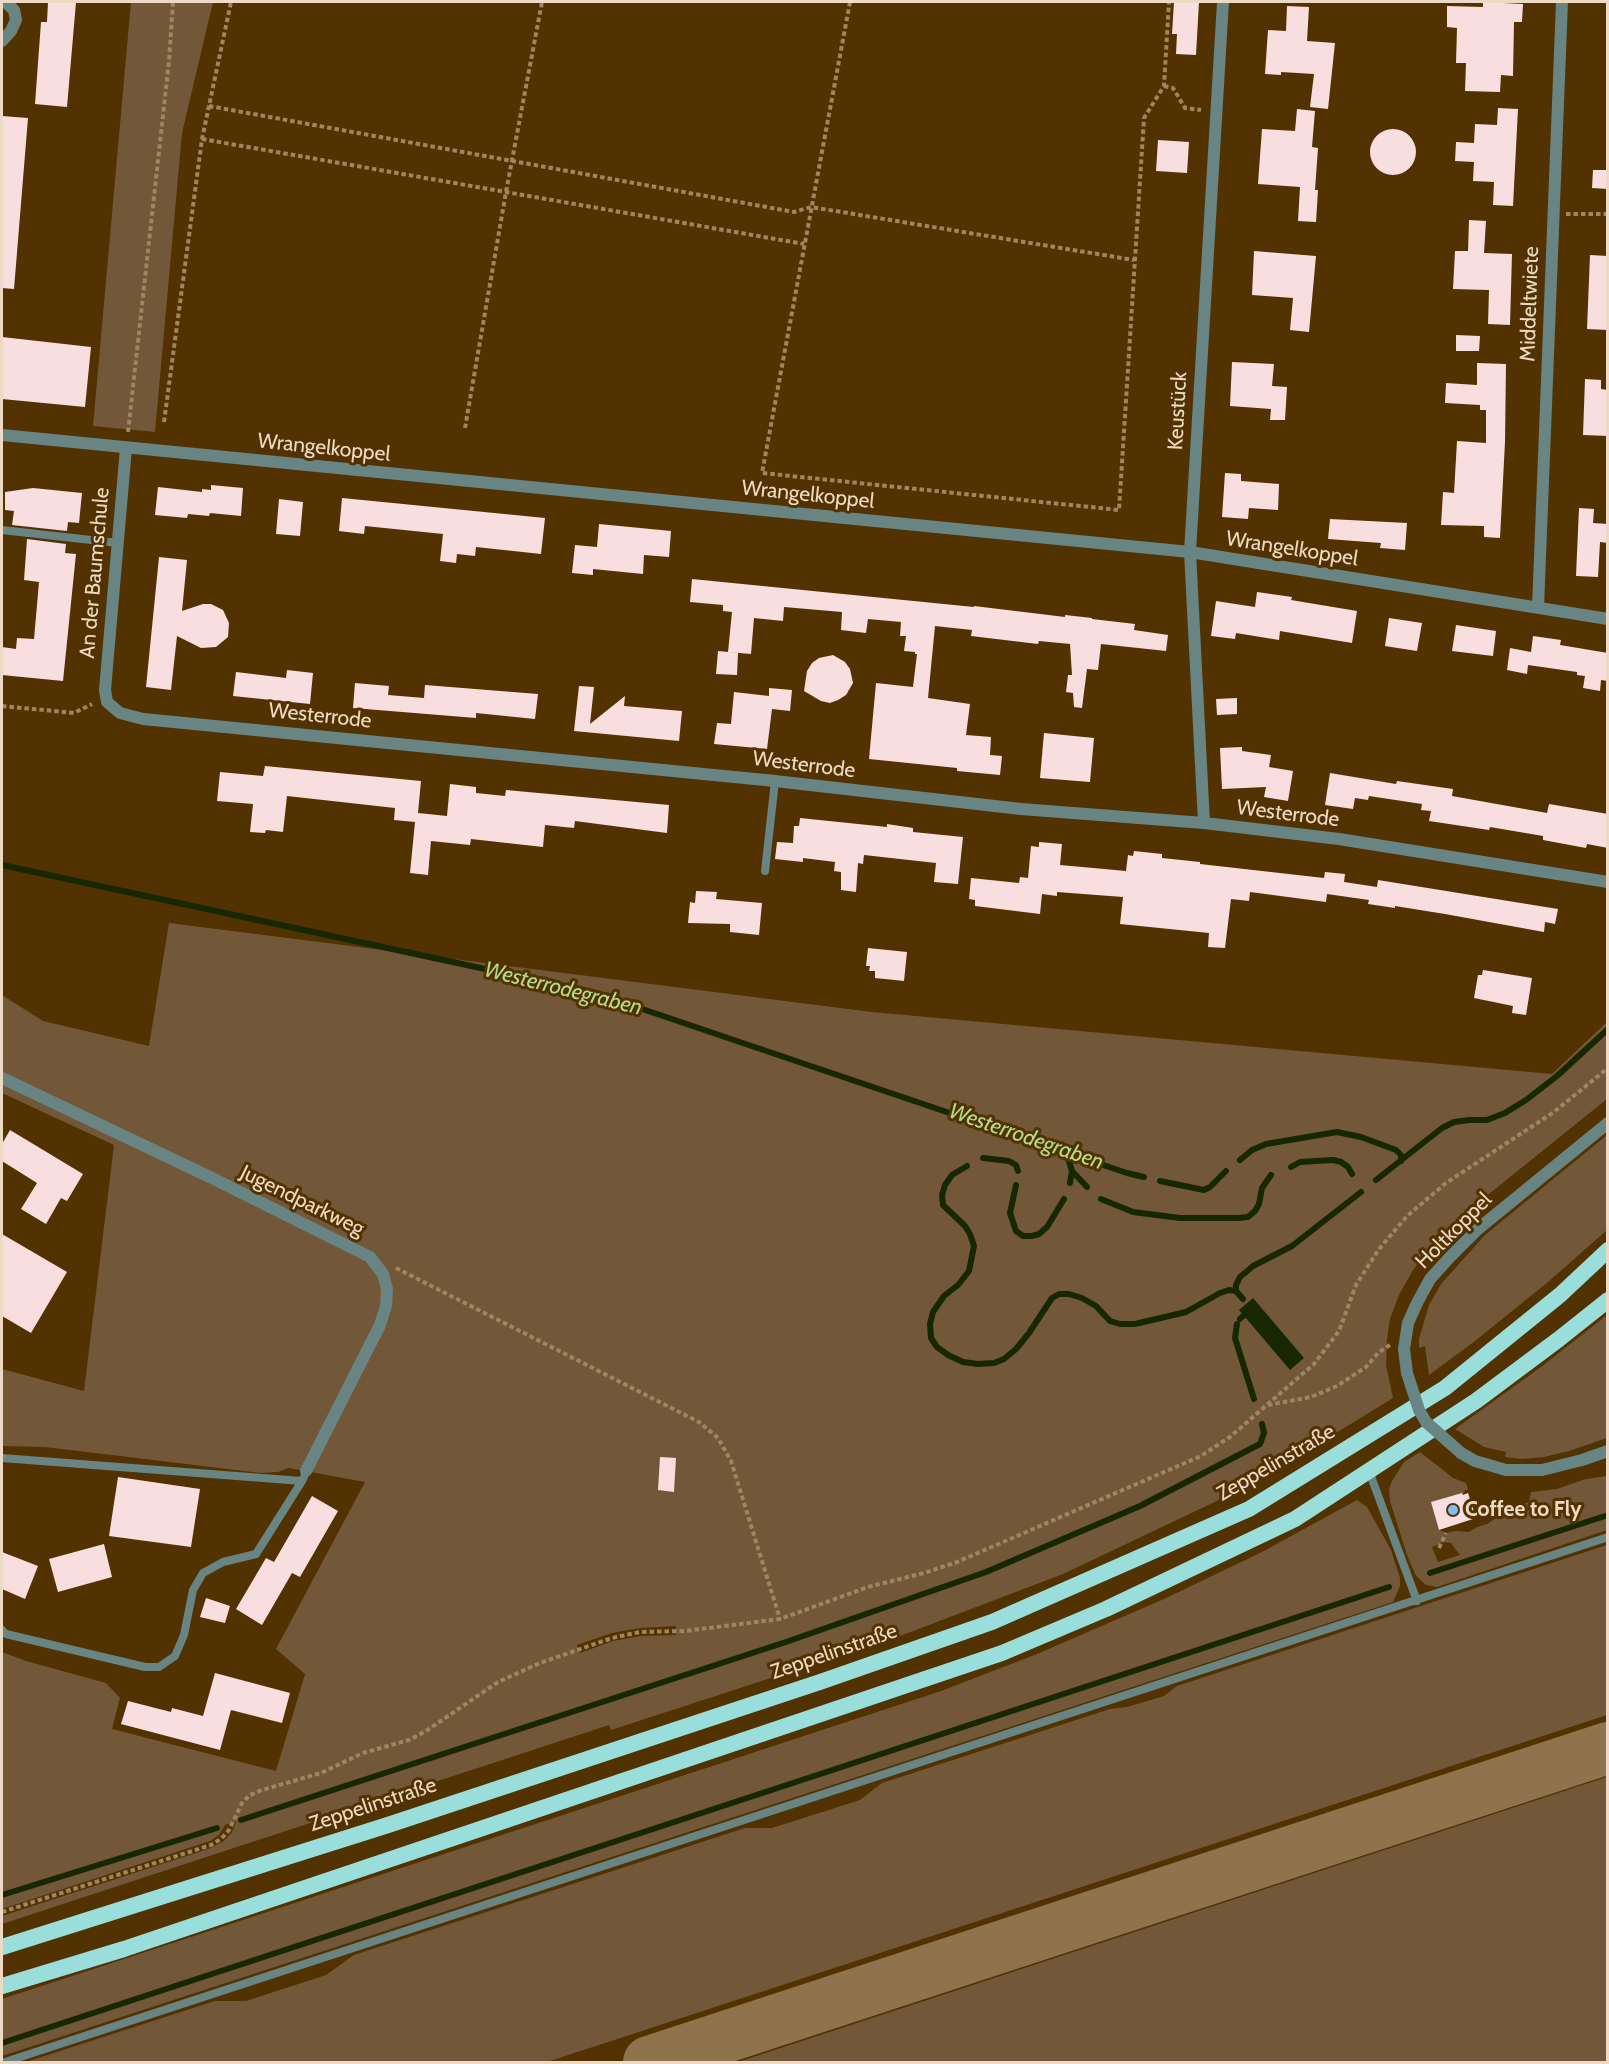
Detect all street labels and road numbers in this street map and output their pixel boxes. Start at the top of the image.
street label: Middeltwiete [1515,246,1545,362]
street label: Keustück [1163,371,1193,451]
street label: Wrangelkoppel [256,429,392,467]
street label: Wrangelkoppel [740,476,876,514]
street label: An der Baumschule [75,487,115,659]
street label: Wrangelkoppel [1224,526,1360,572]
street label: Westerrode [267,698,373,734]
street label: Westerrode [751,746,857,784]
street label: Westerrode [1235,795,1341,833]
street label: Jugendparkweg [236,1160,368,1242]
street label: Holtkoppel [1411,1188,1497,1274]
street label: Zeppelinstraße [1213,1419,1339,1507]
street label: Zeppelinstraße [767,1619,901,1685]
street label: Zeppelinstraße [306,1773,440,1837]

